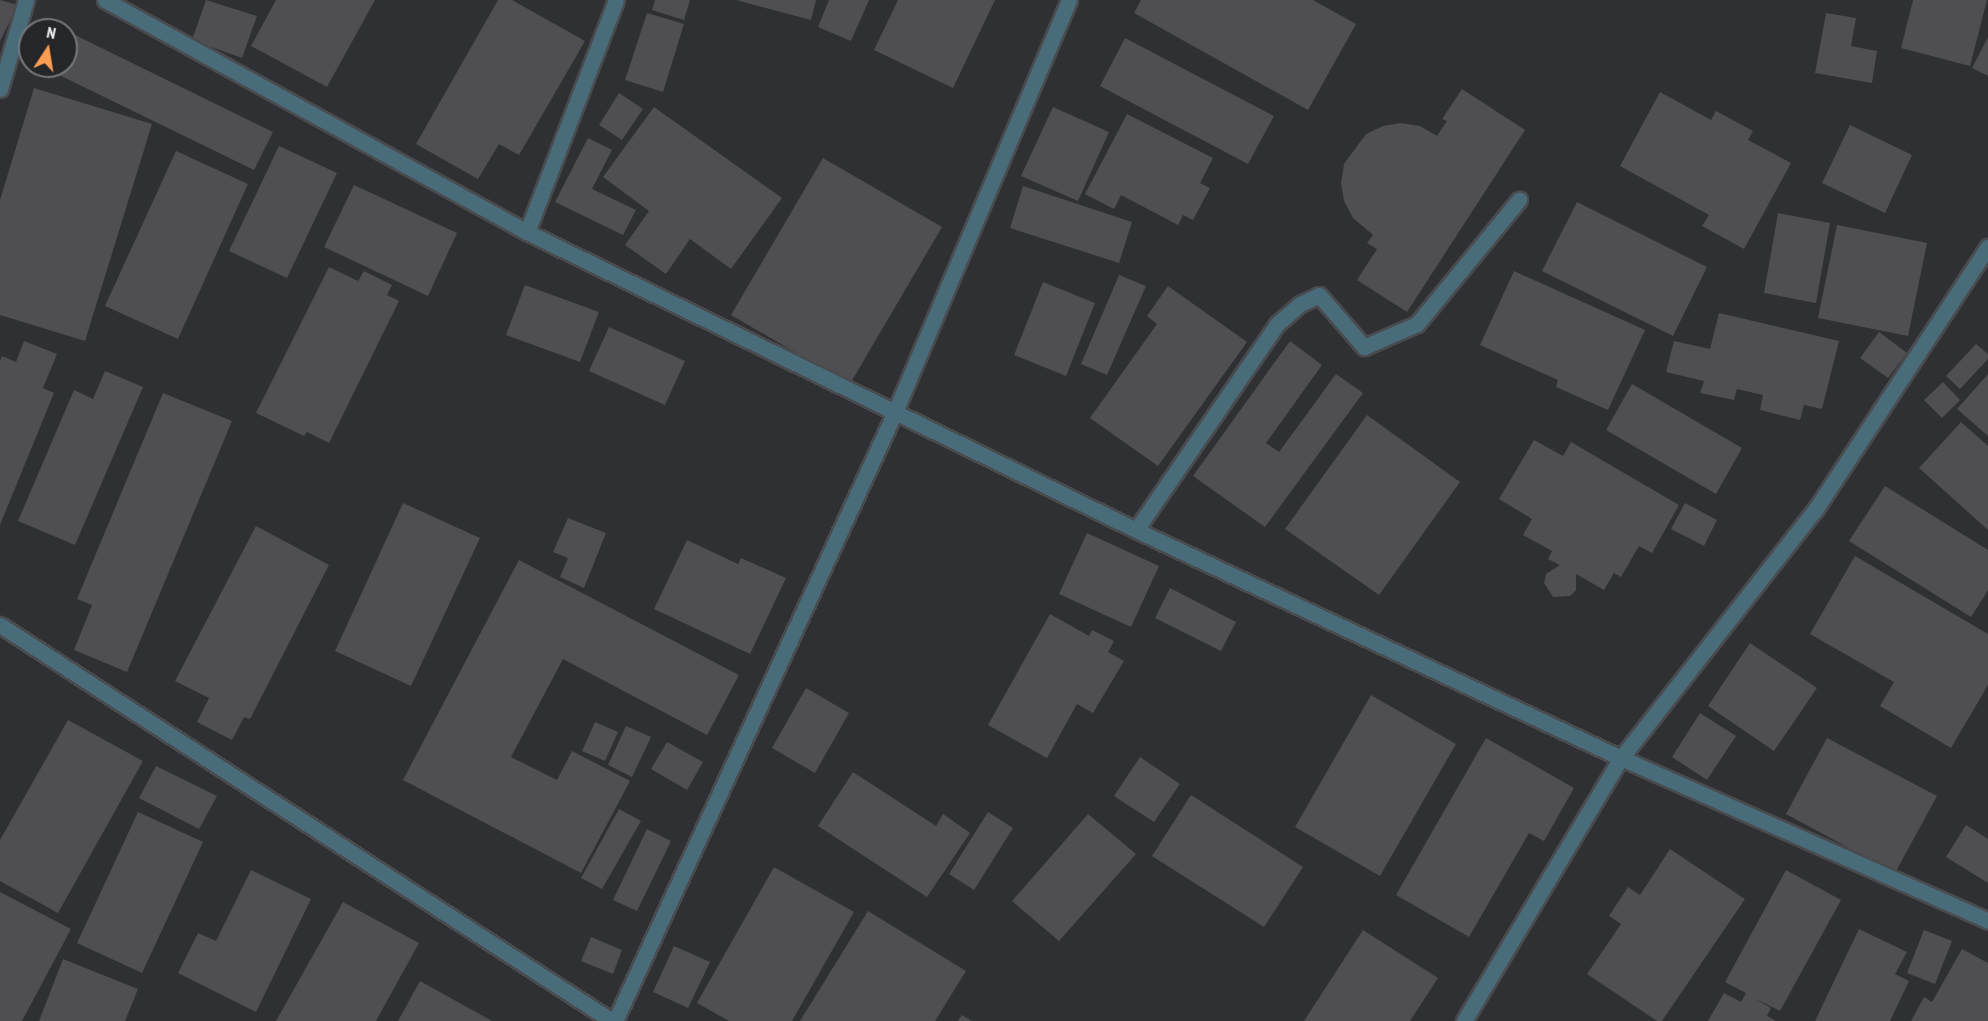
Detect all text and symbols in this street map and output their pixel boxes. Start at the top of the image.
north arrow [18,18,78,78]
text: N [45,22,58,43]

